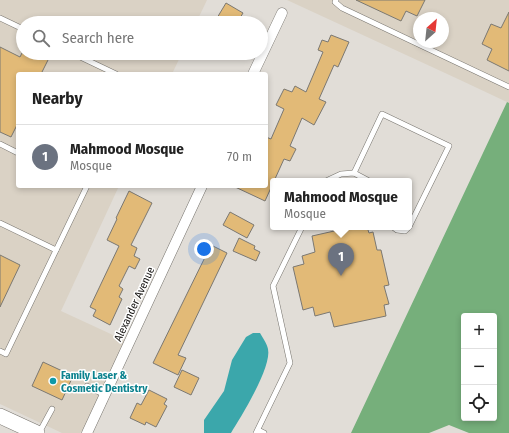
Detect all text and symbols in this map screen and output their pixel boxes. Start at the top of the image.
north arrow [413,12,449,48]
search box [16,16,268,60]
icon: search [30,27,52,49]
text: Search here [62,29,134,47]
text: Nearby [32,88,83,109]
text: Mahmood Mosque [70,140,184,158]
text: 1 [42,149,48,164]
text: 70 m [227,149,252,164]
text: Mosque [70,158,112,173]
popup [270,178,412,230]
text: Mahmood Mosque [284,188,398,206]
text: Mosque [284,206,326,221]
your location [194,239,214,259]
pin: 1 [328,243,354,276]
street label: Alexander Avenue [112,265,157,343]
map controls [461,313,497,421]
button: + [461,313,497,349]
button: − [461,349,497,385]
place label: Family Laser & Cosmetic Dentistry [61,369,148,395]
marker: Family Laser & Cosmetic Dentistry [48,376,58,386]
button: locate [461,385,497,421]

